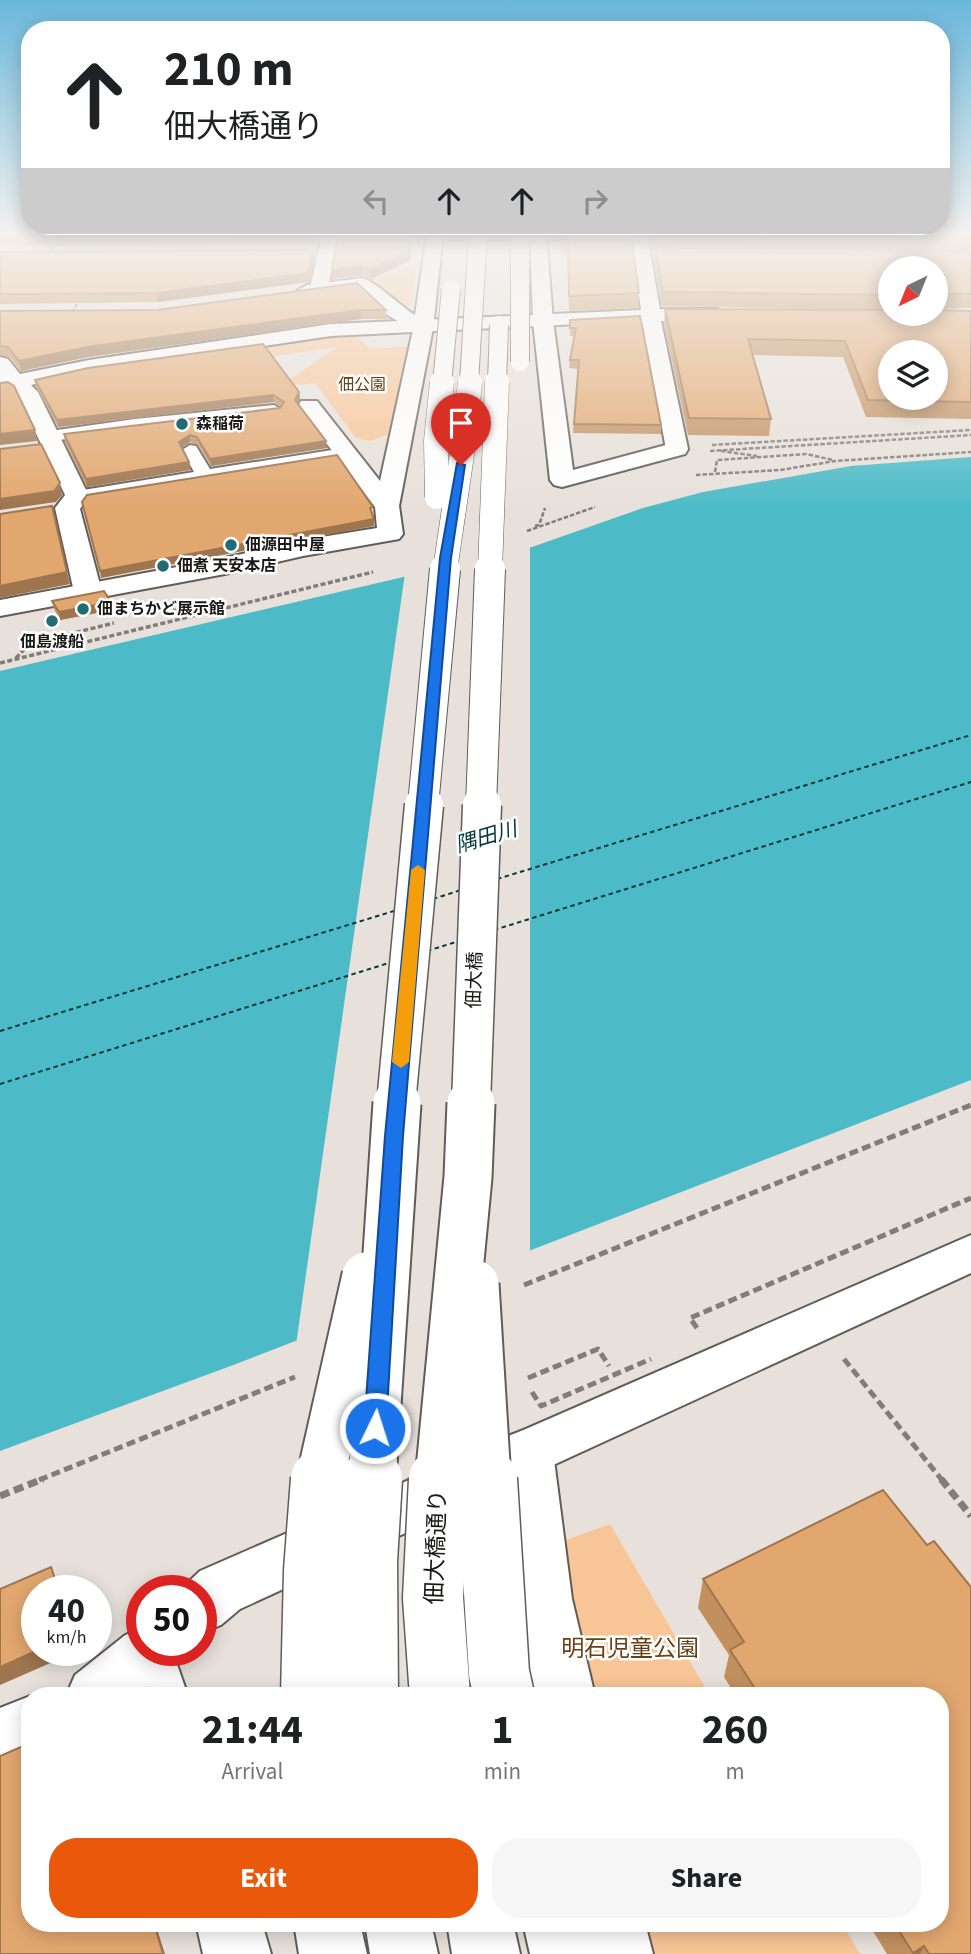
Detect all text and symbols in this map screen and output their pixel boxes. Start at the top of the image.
text: 210 m [164,35,293,105]
icon: ahead [49,49,140,140]
text: 佃大橋通り [164,104,324,150]
icon: left [357,182,395,220]
icon: ahead [430,182,468,220]
icon: ahead [503,182,541,220]
icon: right [576,182,614,220]
north arrow [878,256,948,326]
map controls [878,256,948,410]
button: layers [878,340,948,410]
park label: 佃公園 [338,374,386,396]
pin [431,393,491,465]
icon: arrive [442,404,480,442]
place label: 森稲荷 [196,413,244,435]
marker: 森稲荷 [174,416,190,432]
place label: 佃源田中屋 [245,534,325,556]
marker: 佃源田中屋 [223,537,239,553]
place label: 佃煮 天安本店 [177,555,276,577]
marker: 佃煮 天安本店 [155,558,171,574]
place label: 佃まちかど展示館 [97,598,225,620]
marker: 佃まちかど展示館 [75,601,91,617]
marker: 佃島渡船 [44,613,60,629]
place label: 佃島渡船 [20,631,84,653]
water label: 隅田川 [452,813,522,860]
street label: 佃大橋 [461,951,489,1009]
position arrow [338,1391,412,1465]
street label: 佃大橋通り [418,1489,454,1605]
speed limit sign: 50 [126,1575,217,1666]
text: 40 [48,1586,85,1636]
text: km/h [47,1625,86,1650]
park label: 明石児童公園 [561,1632,699,1665]
text: 21:44 [202,1700,303,1760]
text: 1 [491,1700,513,1760]
text: 260 [702,1700,768,1760]
text: Arrival [221,1755,283,1788]
text: min [484,1755,521,1788]
text: m [725,1755,745,1788]
button: Exit [49,1838,478,1918]
button: Share [492,1838,921,1918]

